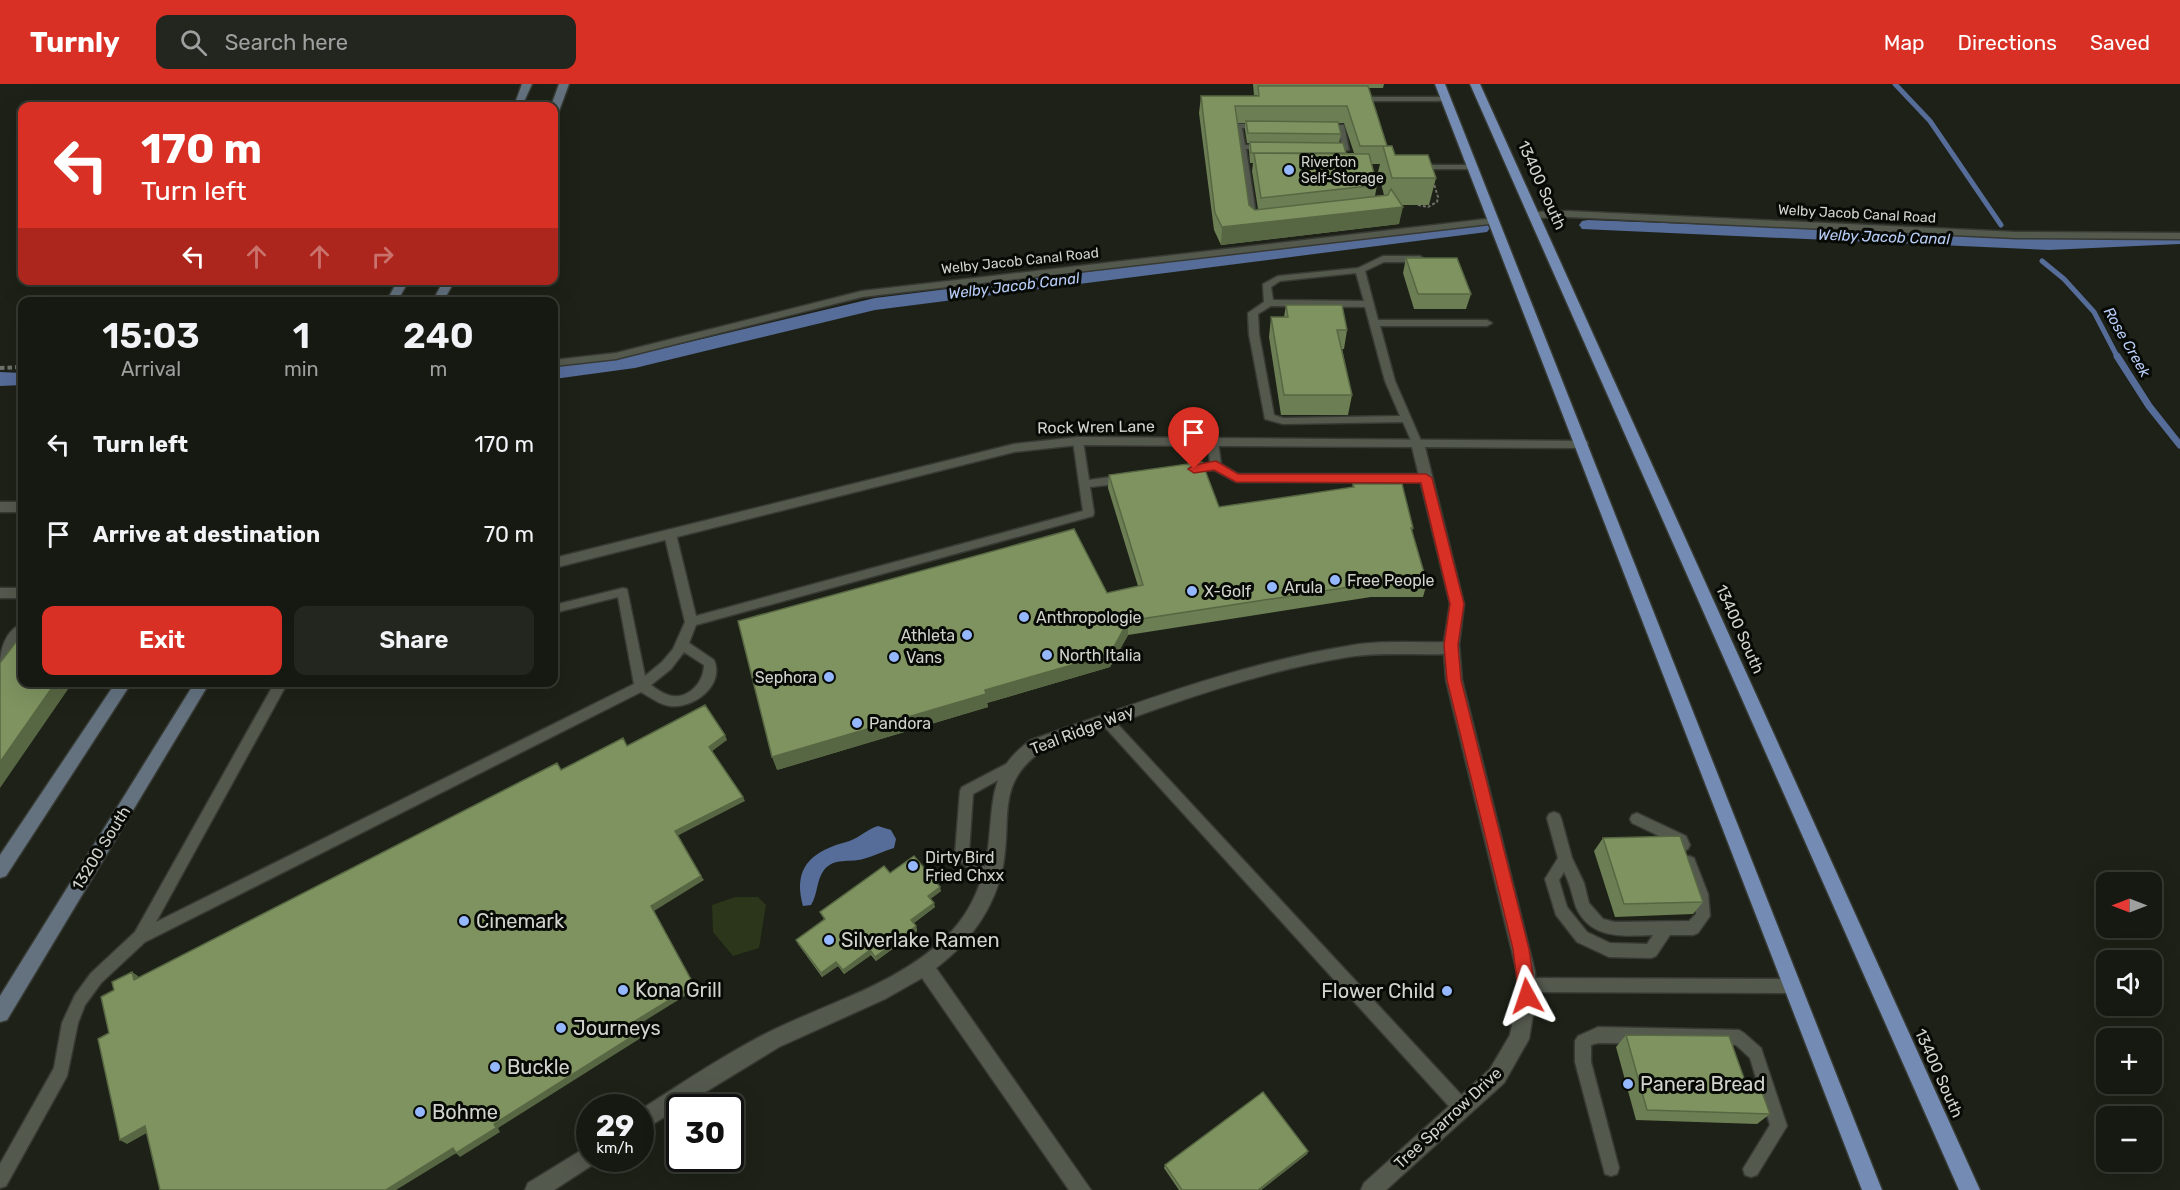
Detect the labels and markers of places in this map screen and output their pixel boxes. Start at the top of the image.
place label: Riverton Self-Storage [1301,154,1384,187]
marker: Riverton Self-Storage [1282,163,1296,177]
pin [1168,407,1219,469]
place label: Free People [1347,571,1435,590]
marker: Free People [1328,573,1342,587]
place label: Arula [1284,578,1323,597]
marker: Arula [1265,580,1279,594]
place label: X-Golf [1204,582,1252,601]
marker: X-Golf [1185,584,1199,598]
place label: Anthropologie [1036,608,1142,627]
marker: Anthropologie [1017,610,1031,624]
place label: Athleta [901,626,955,645]
marker: Athleta [960,628,974,642]
place label: North Italia [1059,646,1141,665]
place label: Vans [906,648,942,667]
marker: North Italia [1040,648,1054,662]
marker: Vans [887,650,901,664]
place label: Sephora [755,668,817,687]
marker: Sephora [822,670,836,684]
place label: Pandora [869,714,931,733]
marker: Pandora [850,716,864,730]
place label: Dirty Bird Fried Chxx [925,848,1004,885]
marker: Dirty Bird Fried Chxx [906,859,920,873]
place label: Cinemark [476,909,565,933]
marker: Cinemark [457,914,471,928]
place label: Silverlake Ramen [841,928,1000,952]
marker: Silverlake Ramen [822,933,836,947]
place label: Kona Grill [635,978,722,1002]
place label: Flower Child [1321,979,1435,1003]
marker: Kona Grill [616,983,630,997]
marker: Flower Child [1440,984,1454,998]
place label: Journeys [573,1016,661,1040]
marker: Journeys [554,1021,568,1035]
place label: Buckle [507,1055,570,1079]
marker: Buckle [488,1060,502,1074]
place label: Panera Bread [1640,1072,1765,1096]
marker: Panera Bread [1621,1077,1635,1091]
place label: Bohme [432,1100,498,1124]
marker: Bohme [413,1105,427,1119]

